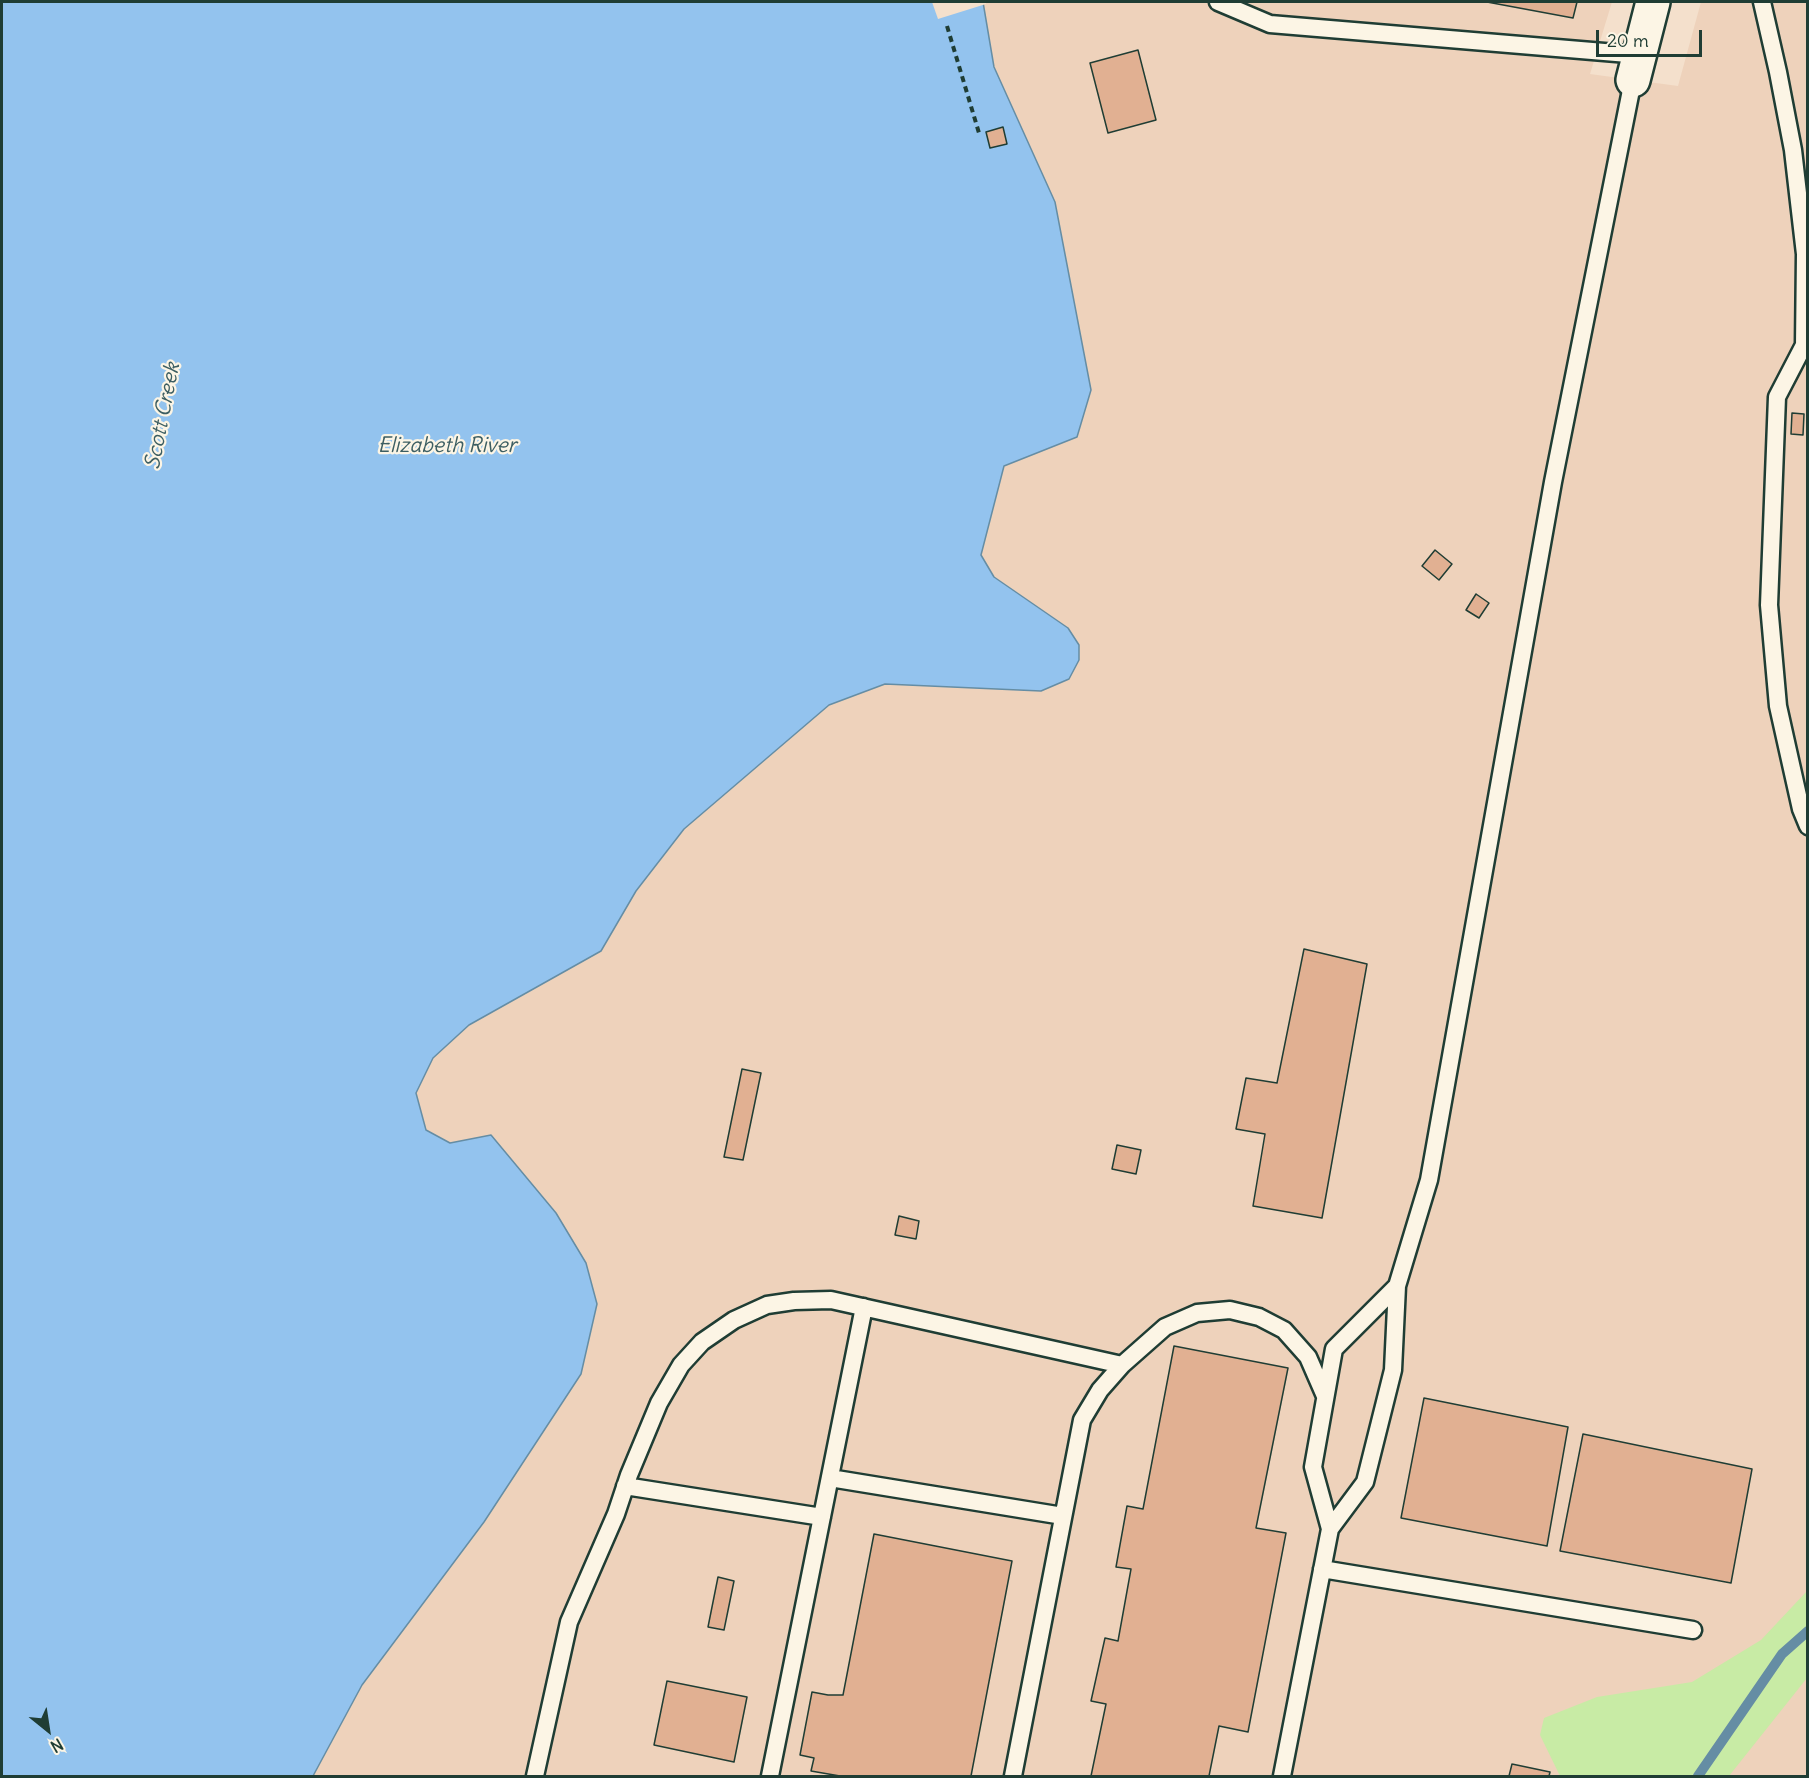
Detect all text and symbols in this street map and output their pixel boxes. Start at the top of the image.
scale bar [1599,18,1706,56]
text: 20 m [1607,29,1649,52]
water label: Scott Creek [140,361,186,471]
water label: Elizabeth River [378,433,516,459]
north arrow [18,1700,78,1760]
text: N [47,1734,67,1757]

